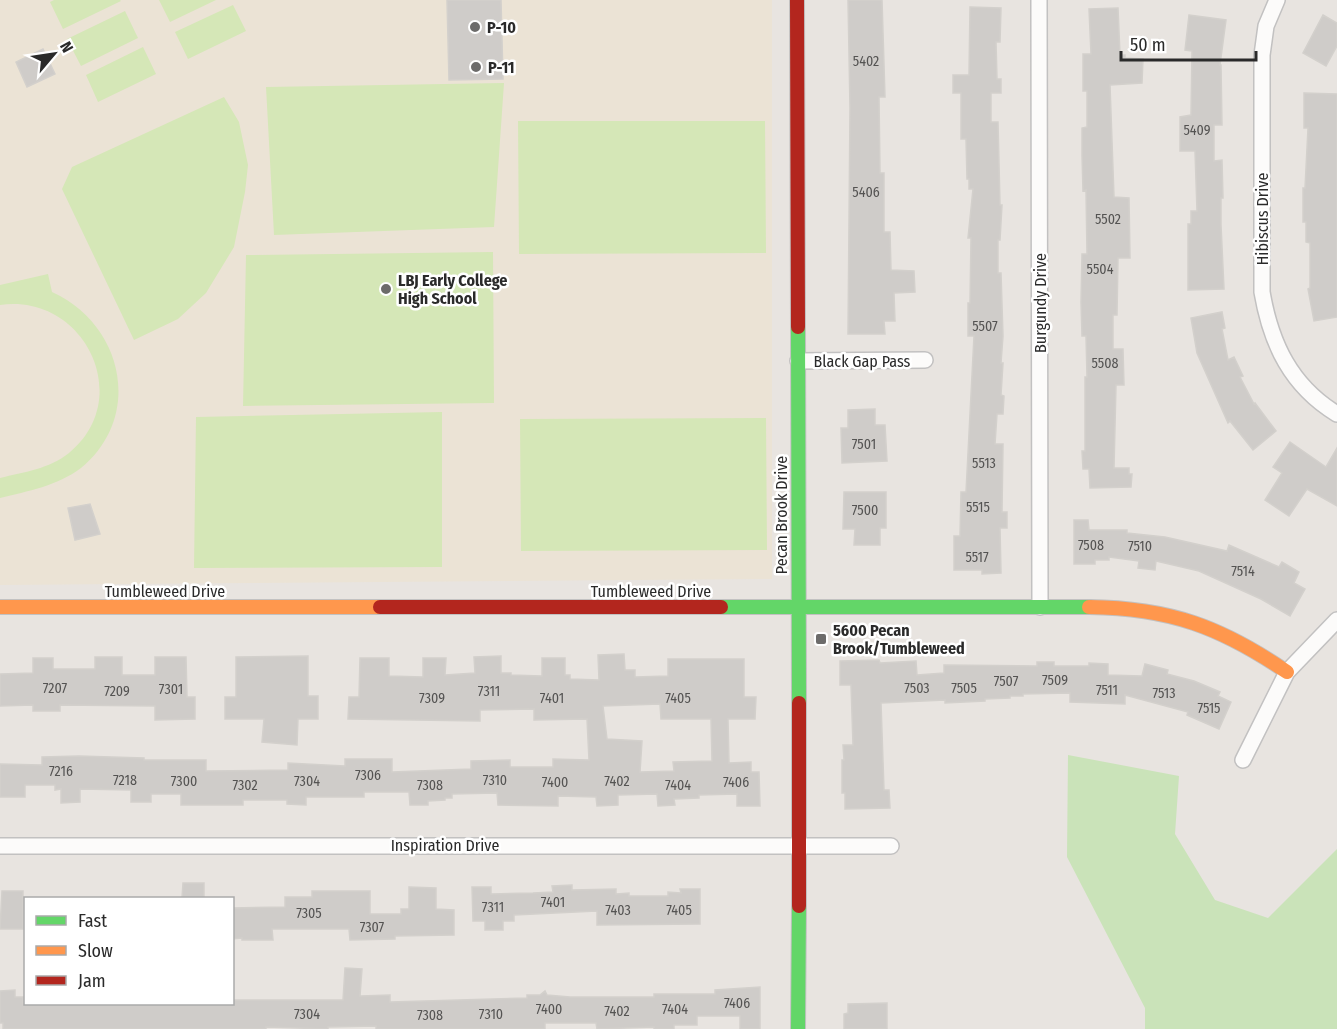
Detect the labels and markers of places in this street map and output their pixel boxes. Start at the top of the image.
place label: P-10 [487,18,516,37]
marker: P-10 [468,20,482,34]
place label: P-11 [488,58,515,77]
marker: P-11 [469,60,483,74]
place label: LBJ Early College High School [398,271,507,308]
marker: LBJ Early College High School [379,282,393,296]
place label: 5600 Pecan Brook/Tumbleweed [833,621,965,658]
marker: 5600 Pecan Brook/Tumbleweed [814,632,828,646]

